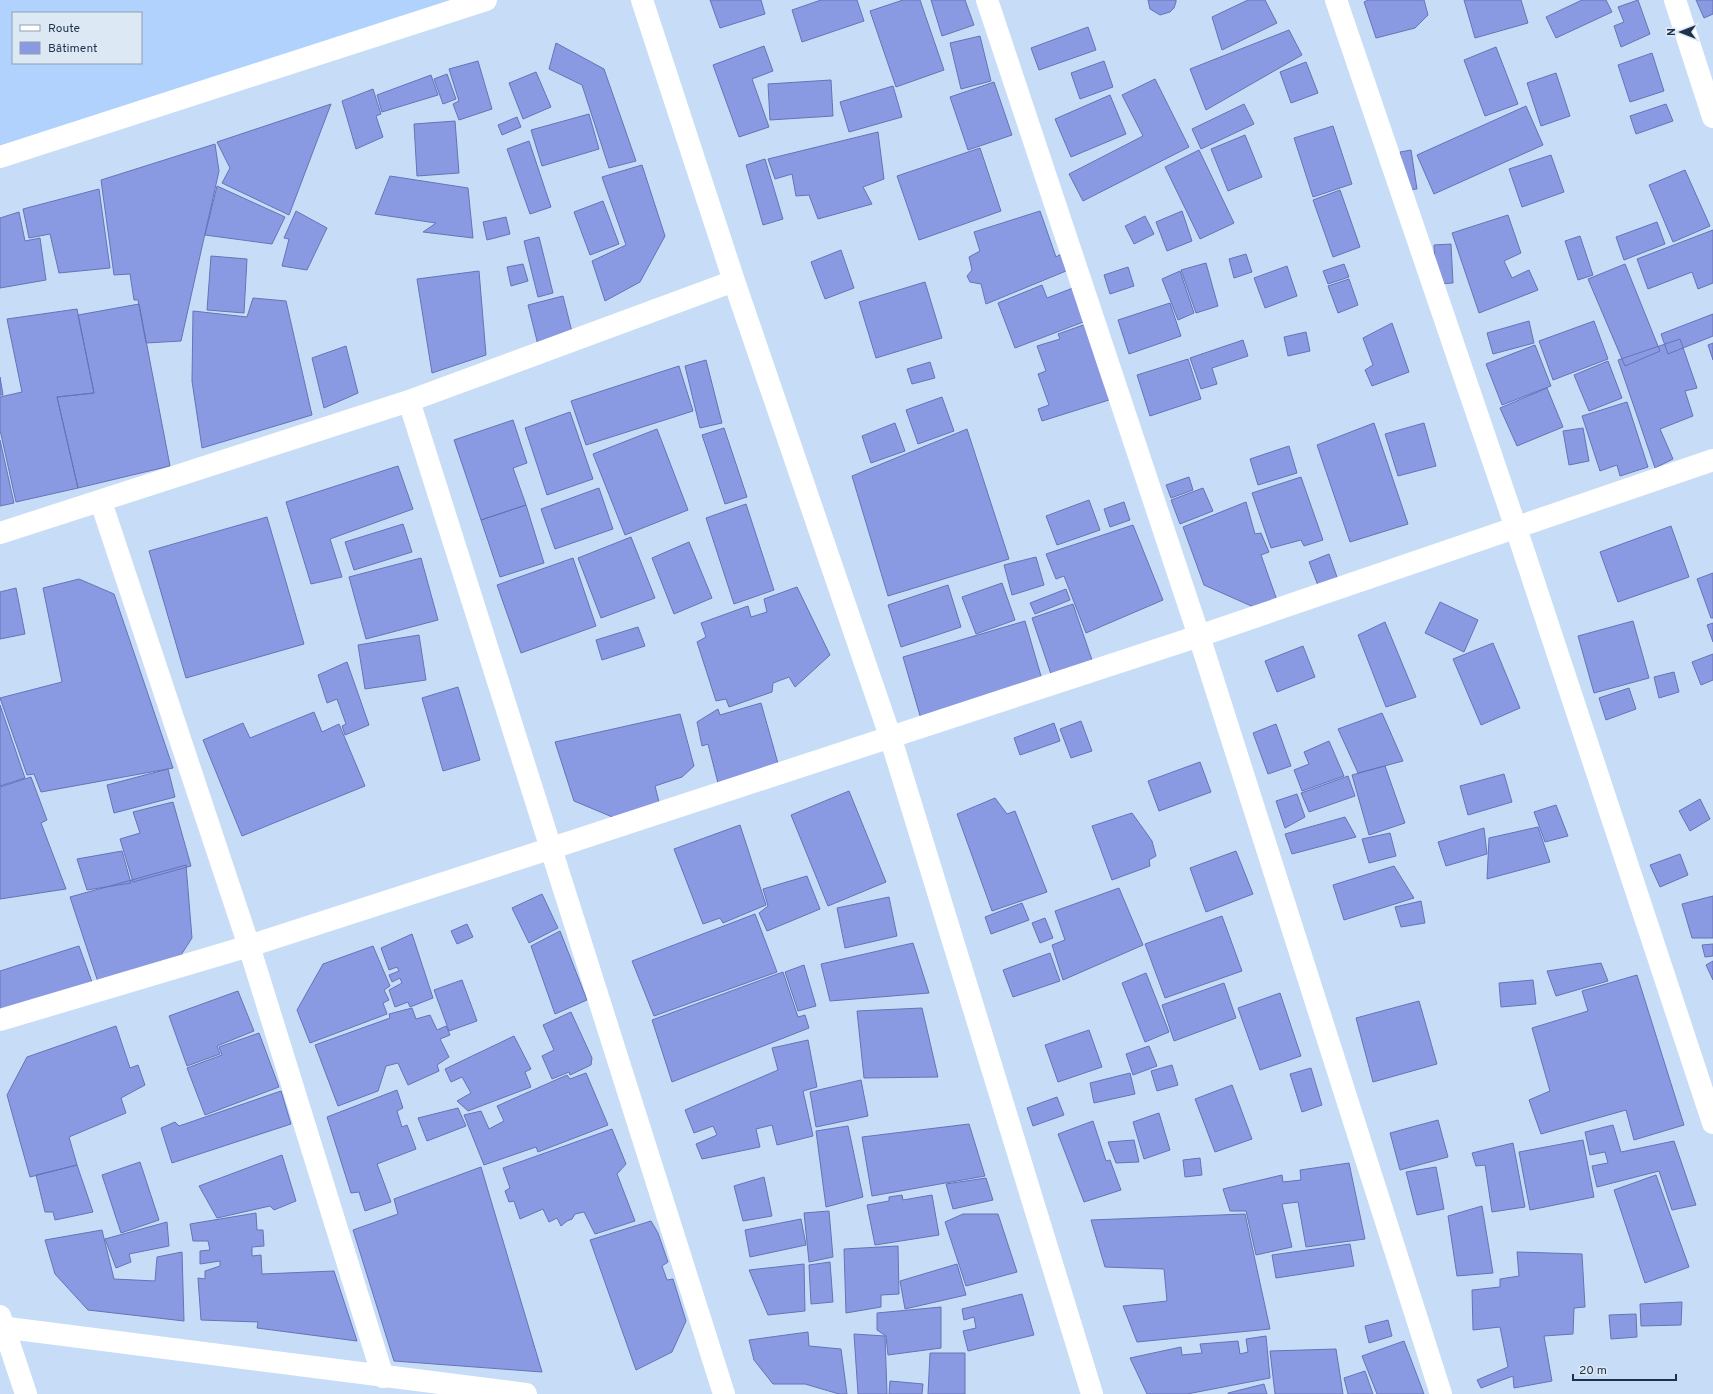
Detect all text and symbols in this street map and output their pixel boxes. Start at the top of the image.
legend [12,12,142,64]
north arrow [1661,12,1701,52]
text: Route [48,21,80,37]
text: N [1665,28,1679,36]
text: Bâtiment [48,41,98,57]
scale bar [1573,1356,1676,1382]
text: 20 m [1579,1363,1607,1379]

